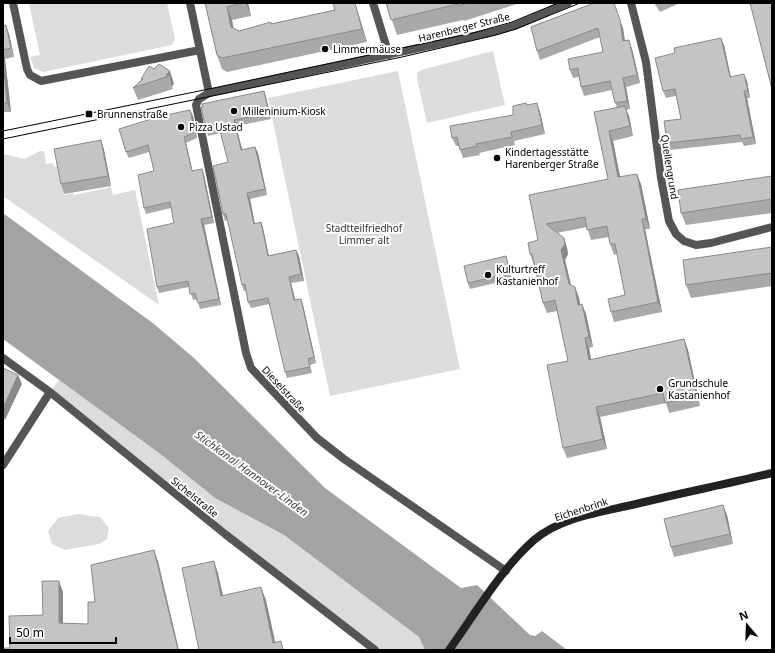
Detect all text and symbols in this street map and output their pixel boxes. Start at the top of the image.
street label: Harenberger Straße [417,9,511,45]
place label: Limmermäuse [333,42,401,56]
marker: Limmermäuse [320,44,330,54]
place label: Milleninium-Kiosk [242,104,326,118]
marker: Milleninium-Kiosk [229,106,239,116]
place label: Brunnenstraße [97,107,168,121]
marker: Brunnenstraße [84,109,94,119]
place label: Pizza Ustad [189,120,243,134]
marker: Pizza Ustad [176,122,186,132]
street label: Quellengrund [658,134,682,200]
place label: Kindertagesstätte Harenberger Straße [505,145,599,171]
marker: Kindertagesstätte Harenberger Straße [492,153,502,163]
park label: Stadtteilfriedhof Limmer alt [326,221,403,247]
place label: Kulturtreff Kastanienhof [496,262,559,288]
marker: Kulturtreff Kastanienhof [483,270,493,280]
street label: Dieselstraße [259,363,309,415]
place label: Grundschule Kastanienhof [668,376,731,402]
marker: Grundschule Kastanienhof [655,384,665,394]
water label: Stichkanal Hannover-Linden [192,427,312,519]
street label: Sichelstraße [168,474,222,521]
street label: Eichenbrink [553,494,610,524]
north arrow [727,605,767,645]
text: N [737,607,750,624]
scale bar [10,619,116,645]
text: 50 m [16,624,44,641]

